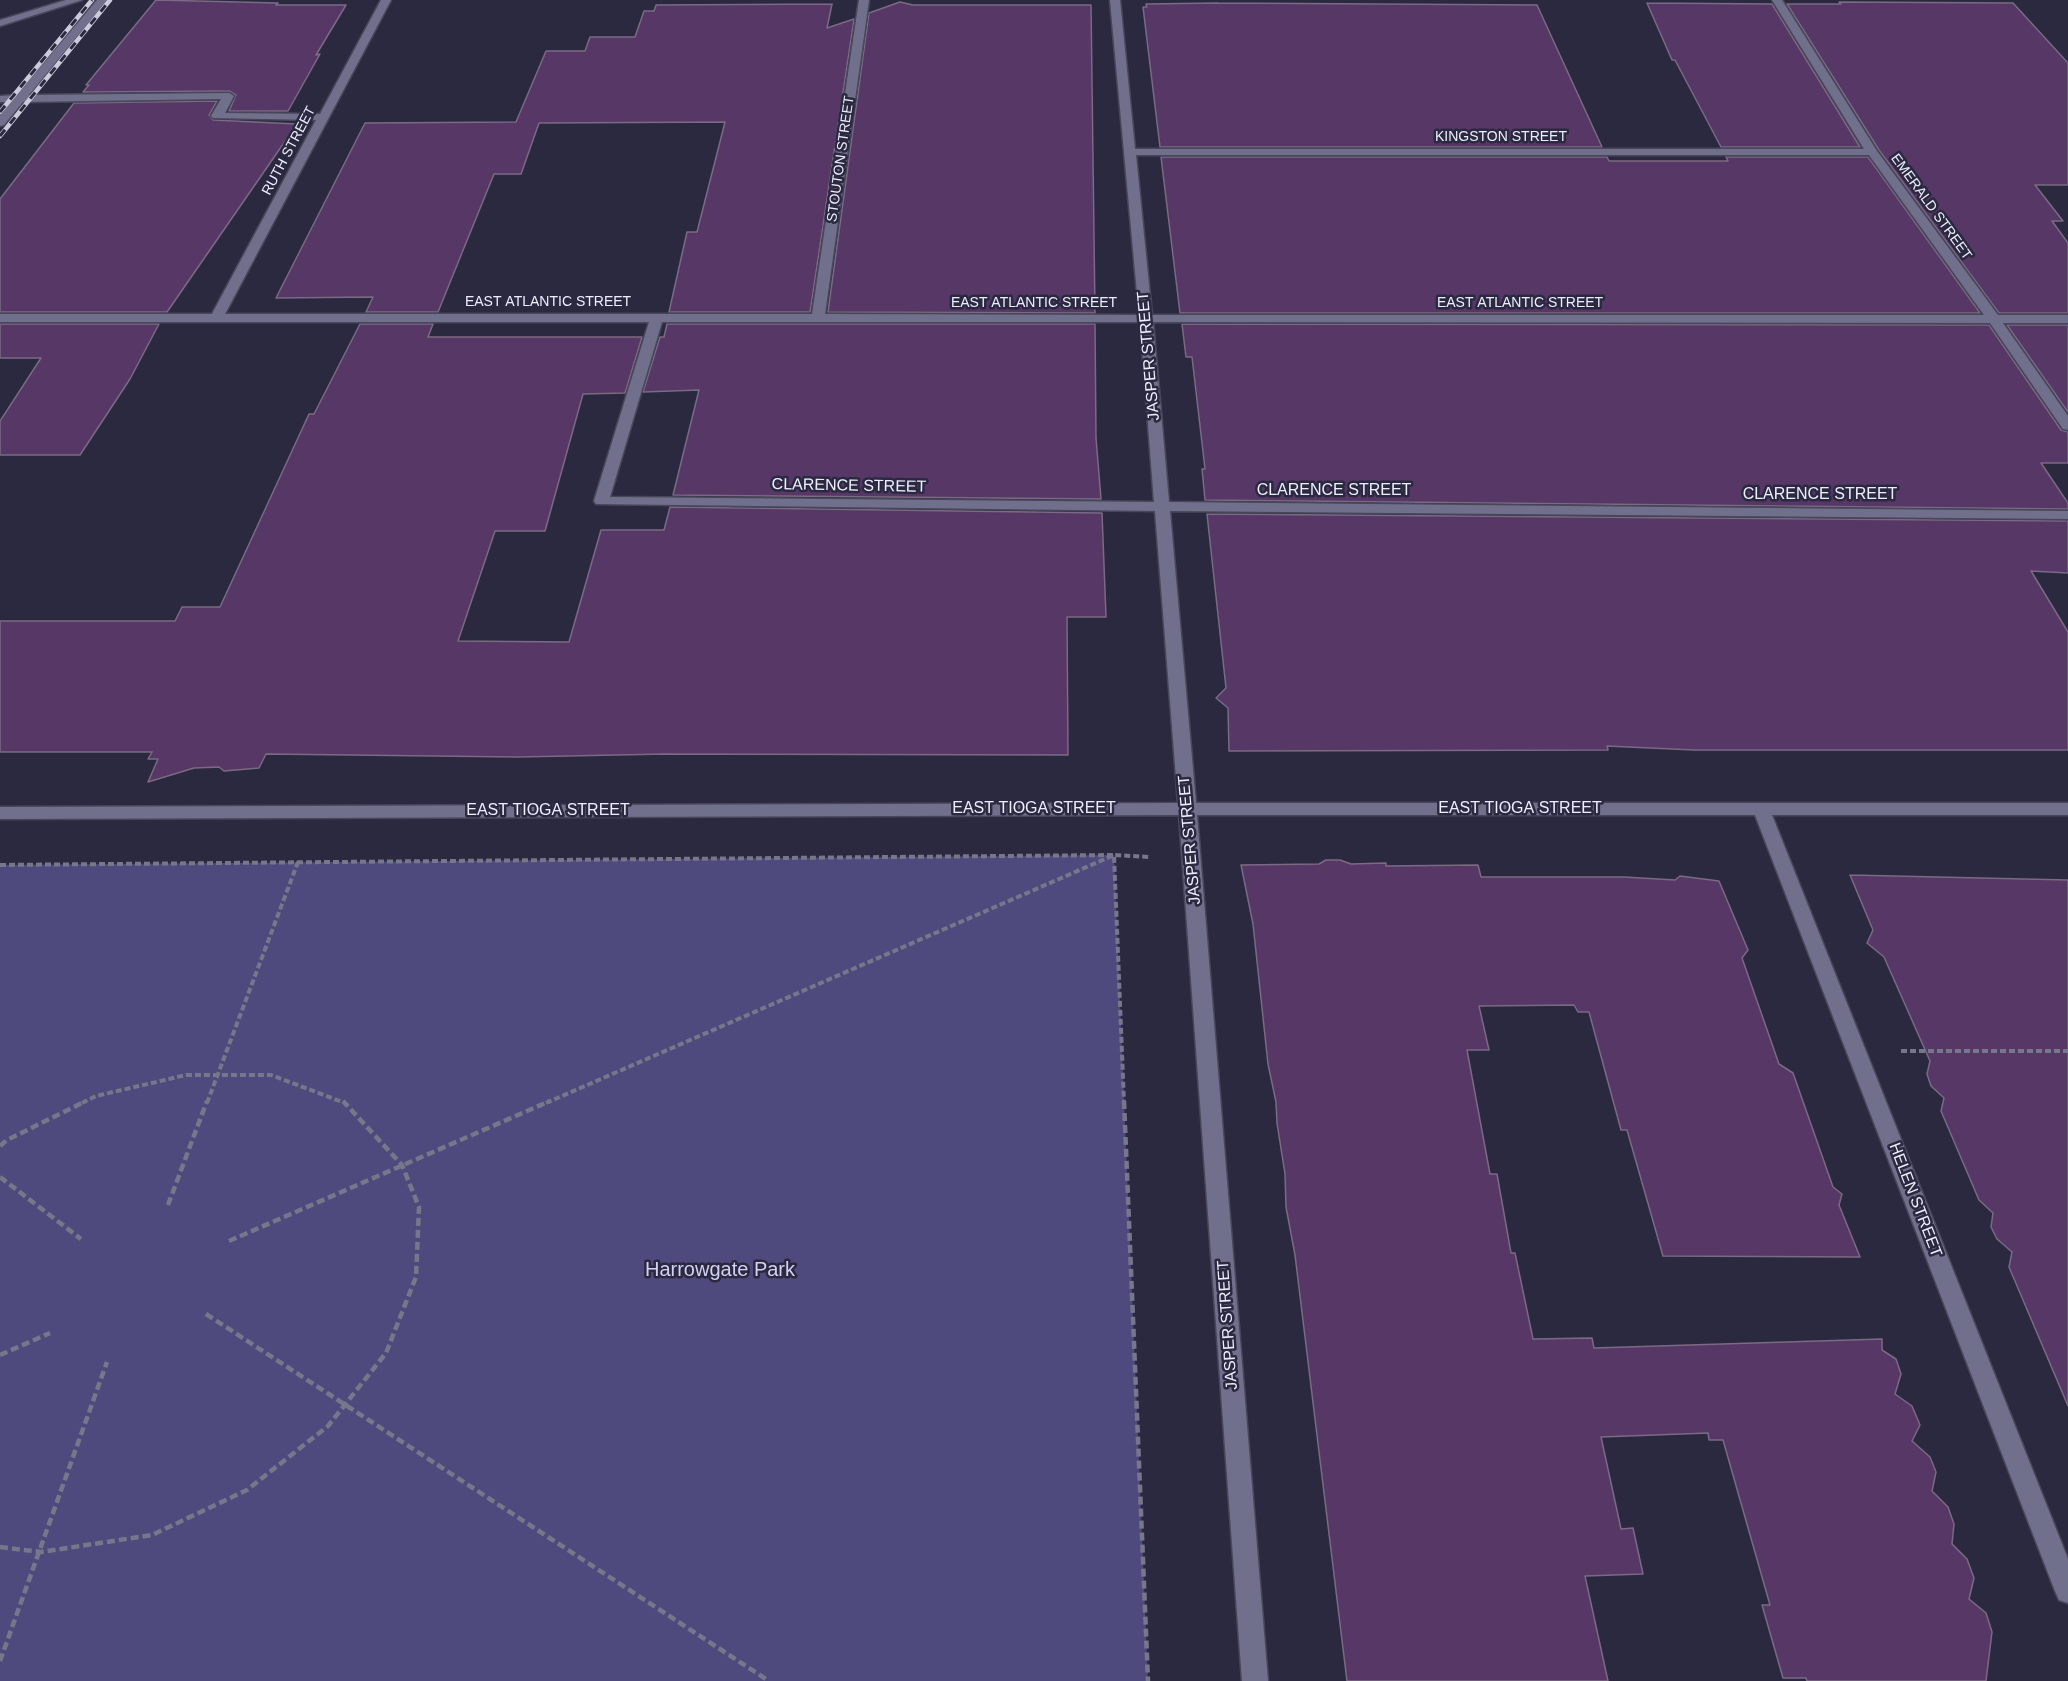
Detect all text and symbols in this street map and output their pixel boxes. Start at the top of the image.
street label: STOUTON STREET [824,95,858,223]
street label: RUTH STREET [259,104,319,198]
street label: KINGSTON STREET [1435,129,1567,145]
street label: EMERALD STREET [1887,151,1975,263]
street label: JASPER STREET [1134,291,1164,421]
street label: EAST ATLANTIC STREET [465,294,631,310]
street label: EAST ATLANTIC STREET [951,295,1117,311]
street label: EAST ATLANTIC STREET [1437,295,1603,311]
street label: CLARENCE STREET [771,475,927,497]
street label: CLARENCE STREET [1257,481,1411,501]
street label: CLARENCE STREET [1743,485,1897,505]
street label: JASPER STREET [1175,775,1205,905]
street label: EAST TIOGA STREET [952,799,1116,819]
street label: EAST TIOGA STREET [1438,799,1602,819]
street label: EAST TIOGA STREET [466,801,630,821]
street label: HELEN STREET [1884,1140,1946,1260]
park label: Harrowgate Park [645,1258,795,1282]
street label: JASPER STREET [1214,1260,1242,1390]

